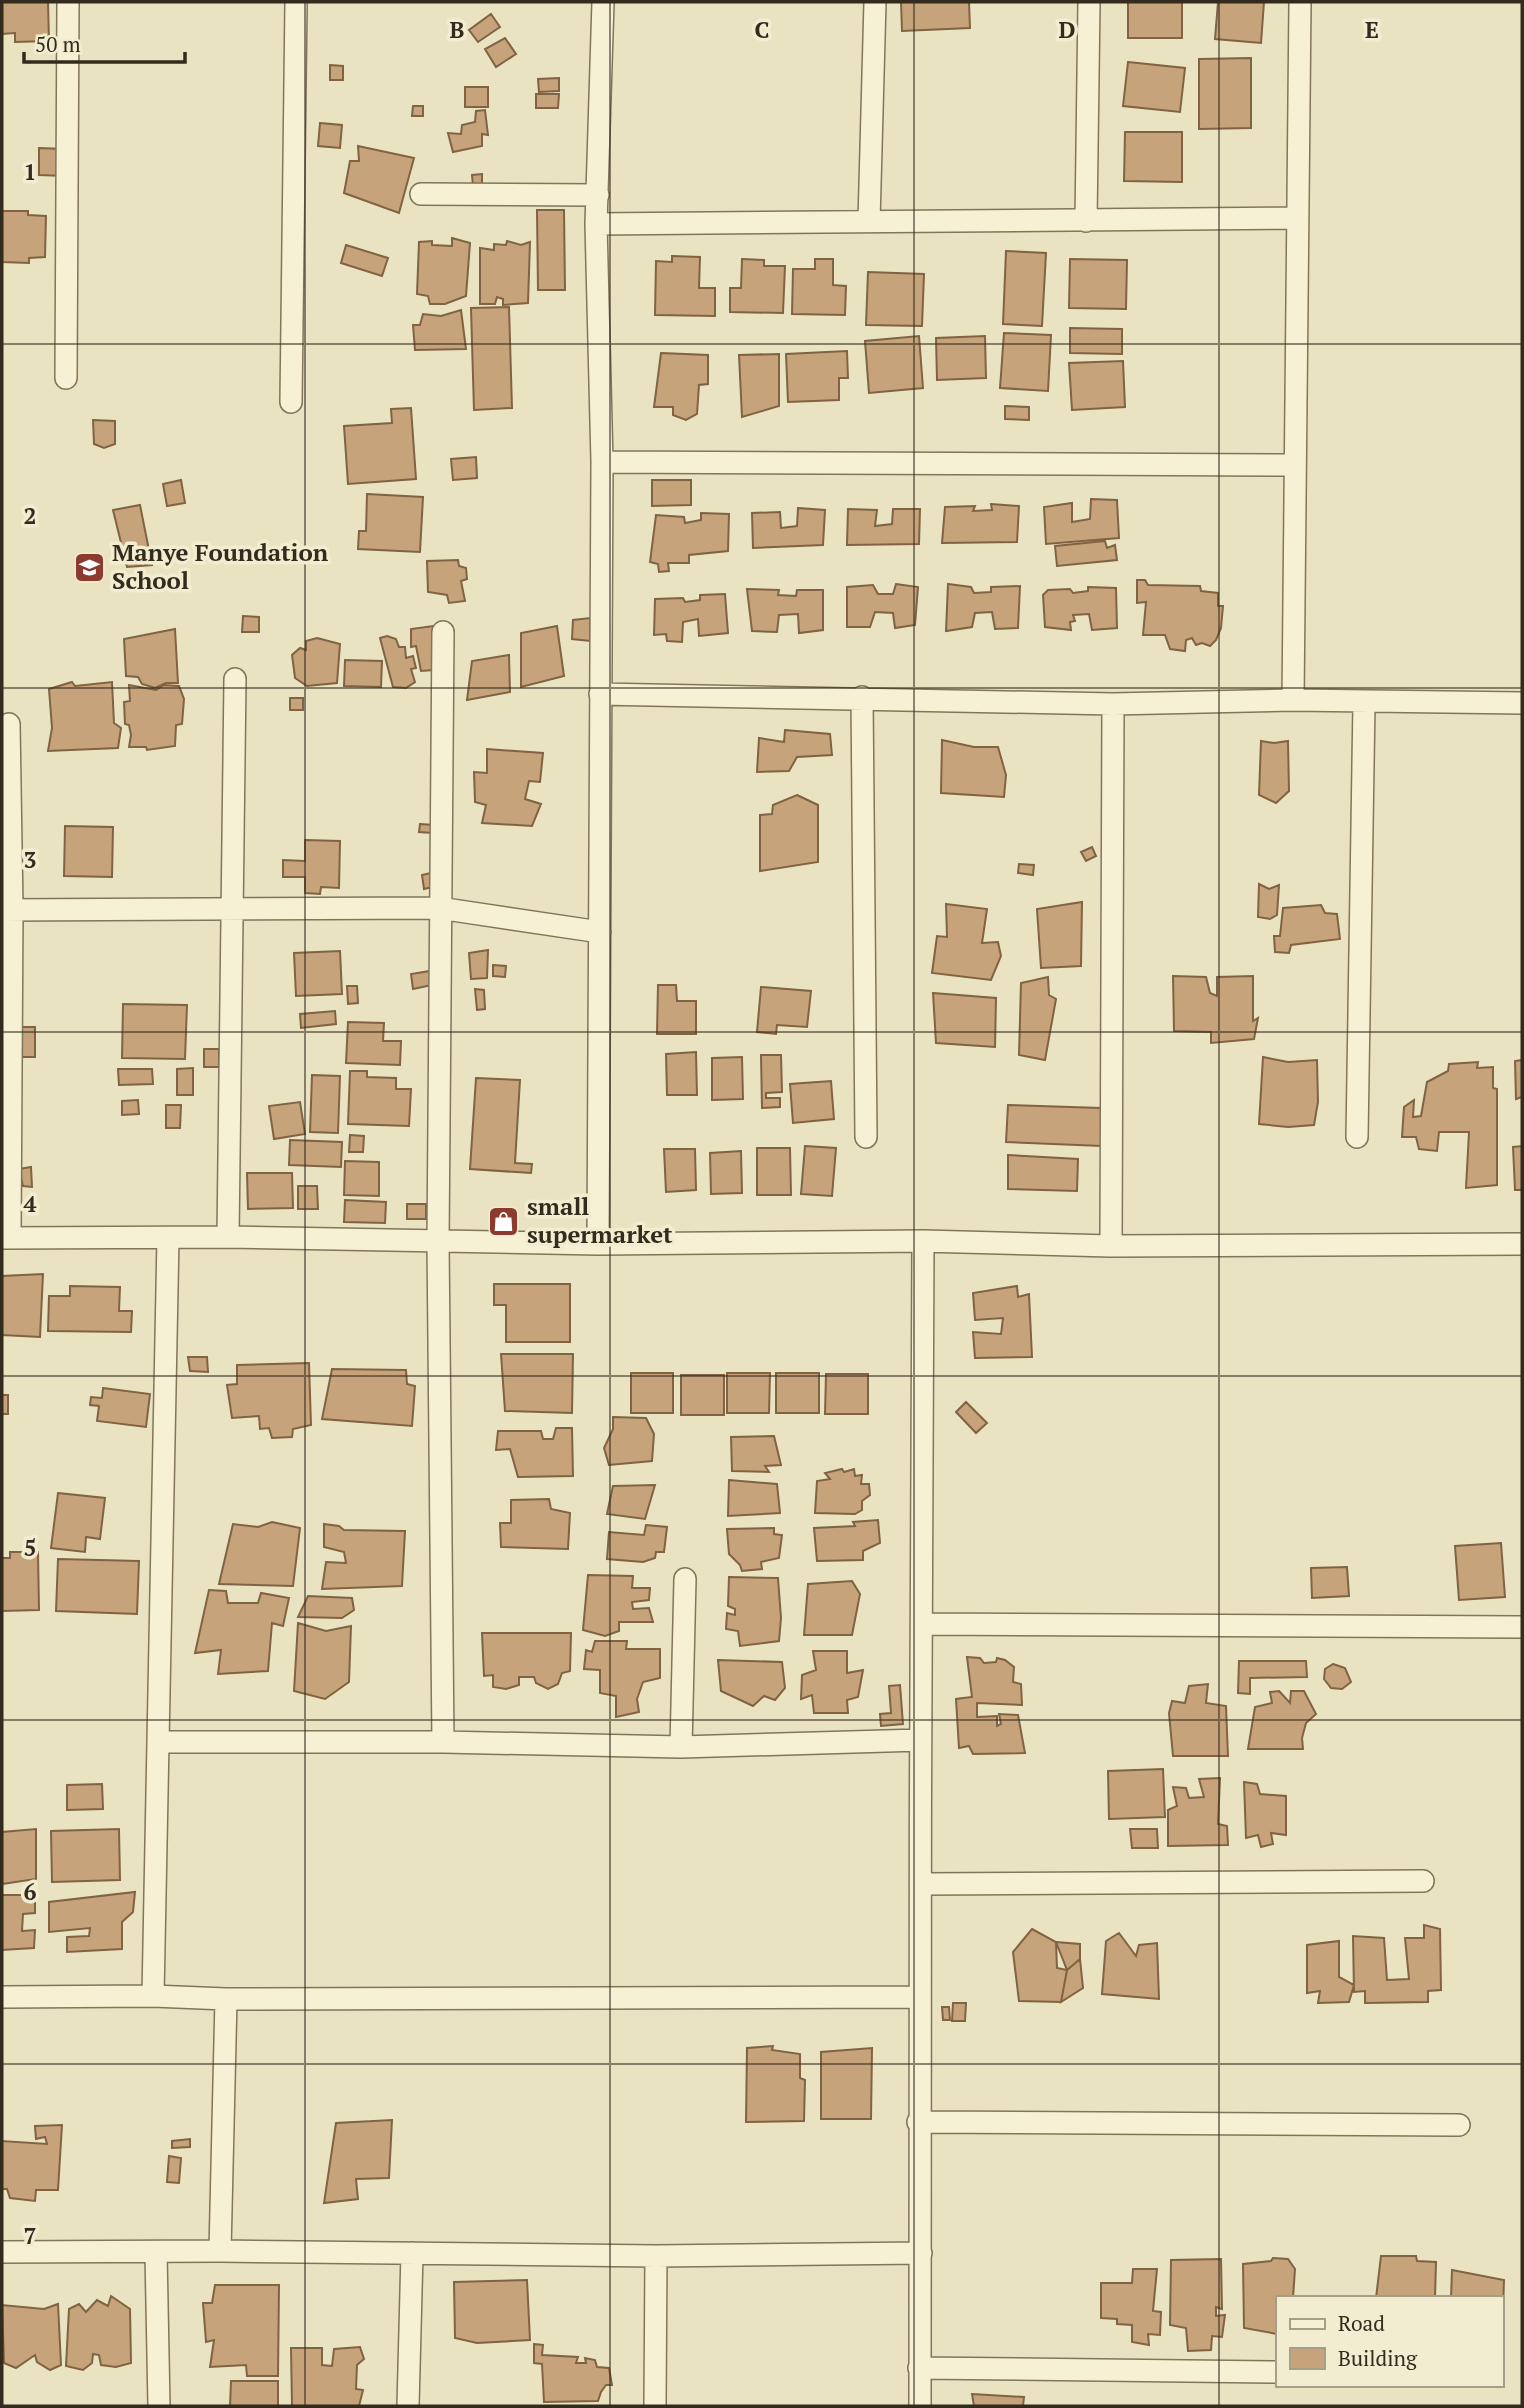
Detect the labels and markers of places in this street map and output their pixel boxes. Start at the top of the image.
place label: Manye Foundation School [112,536,329,596]
school or university icon: Manye Foundation School [72,550,106,584]
place label: small supermarket [527,1190,673,1250]
shop icon: small supermarket [487,1204,521,1238]

